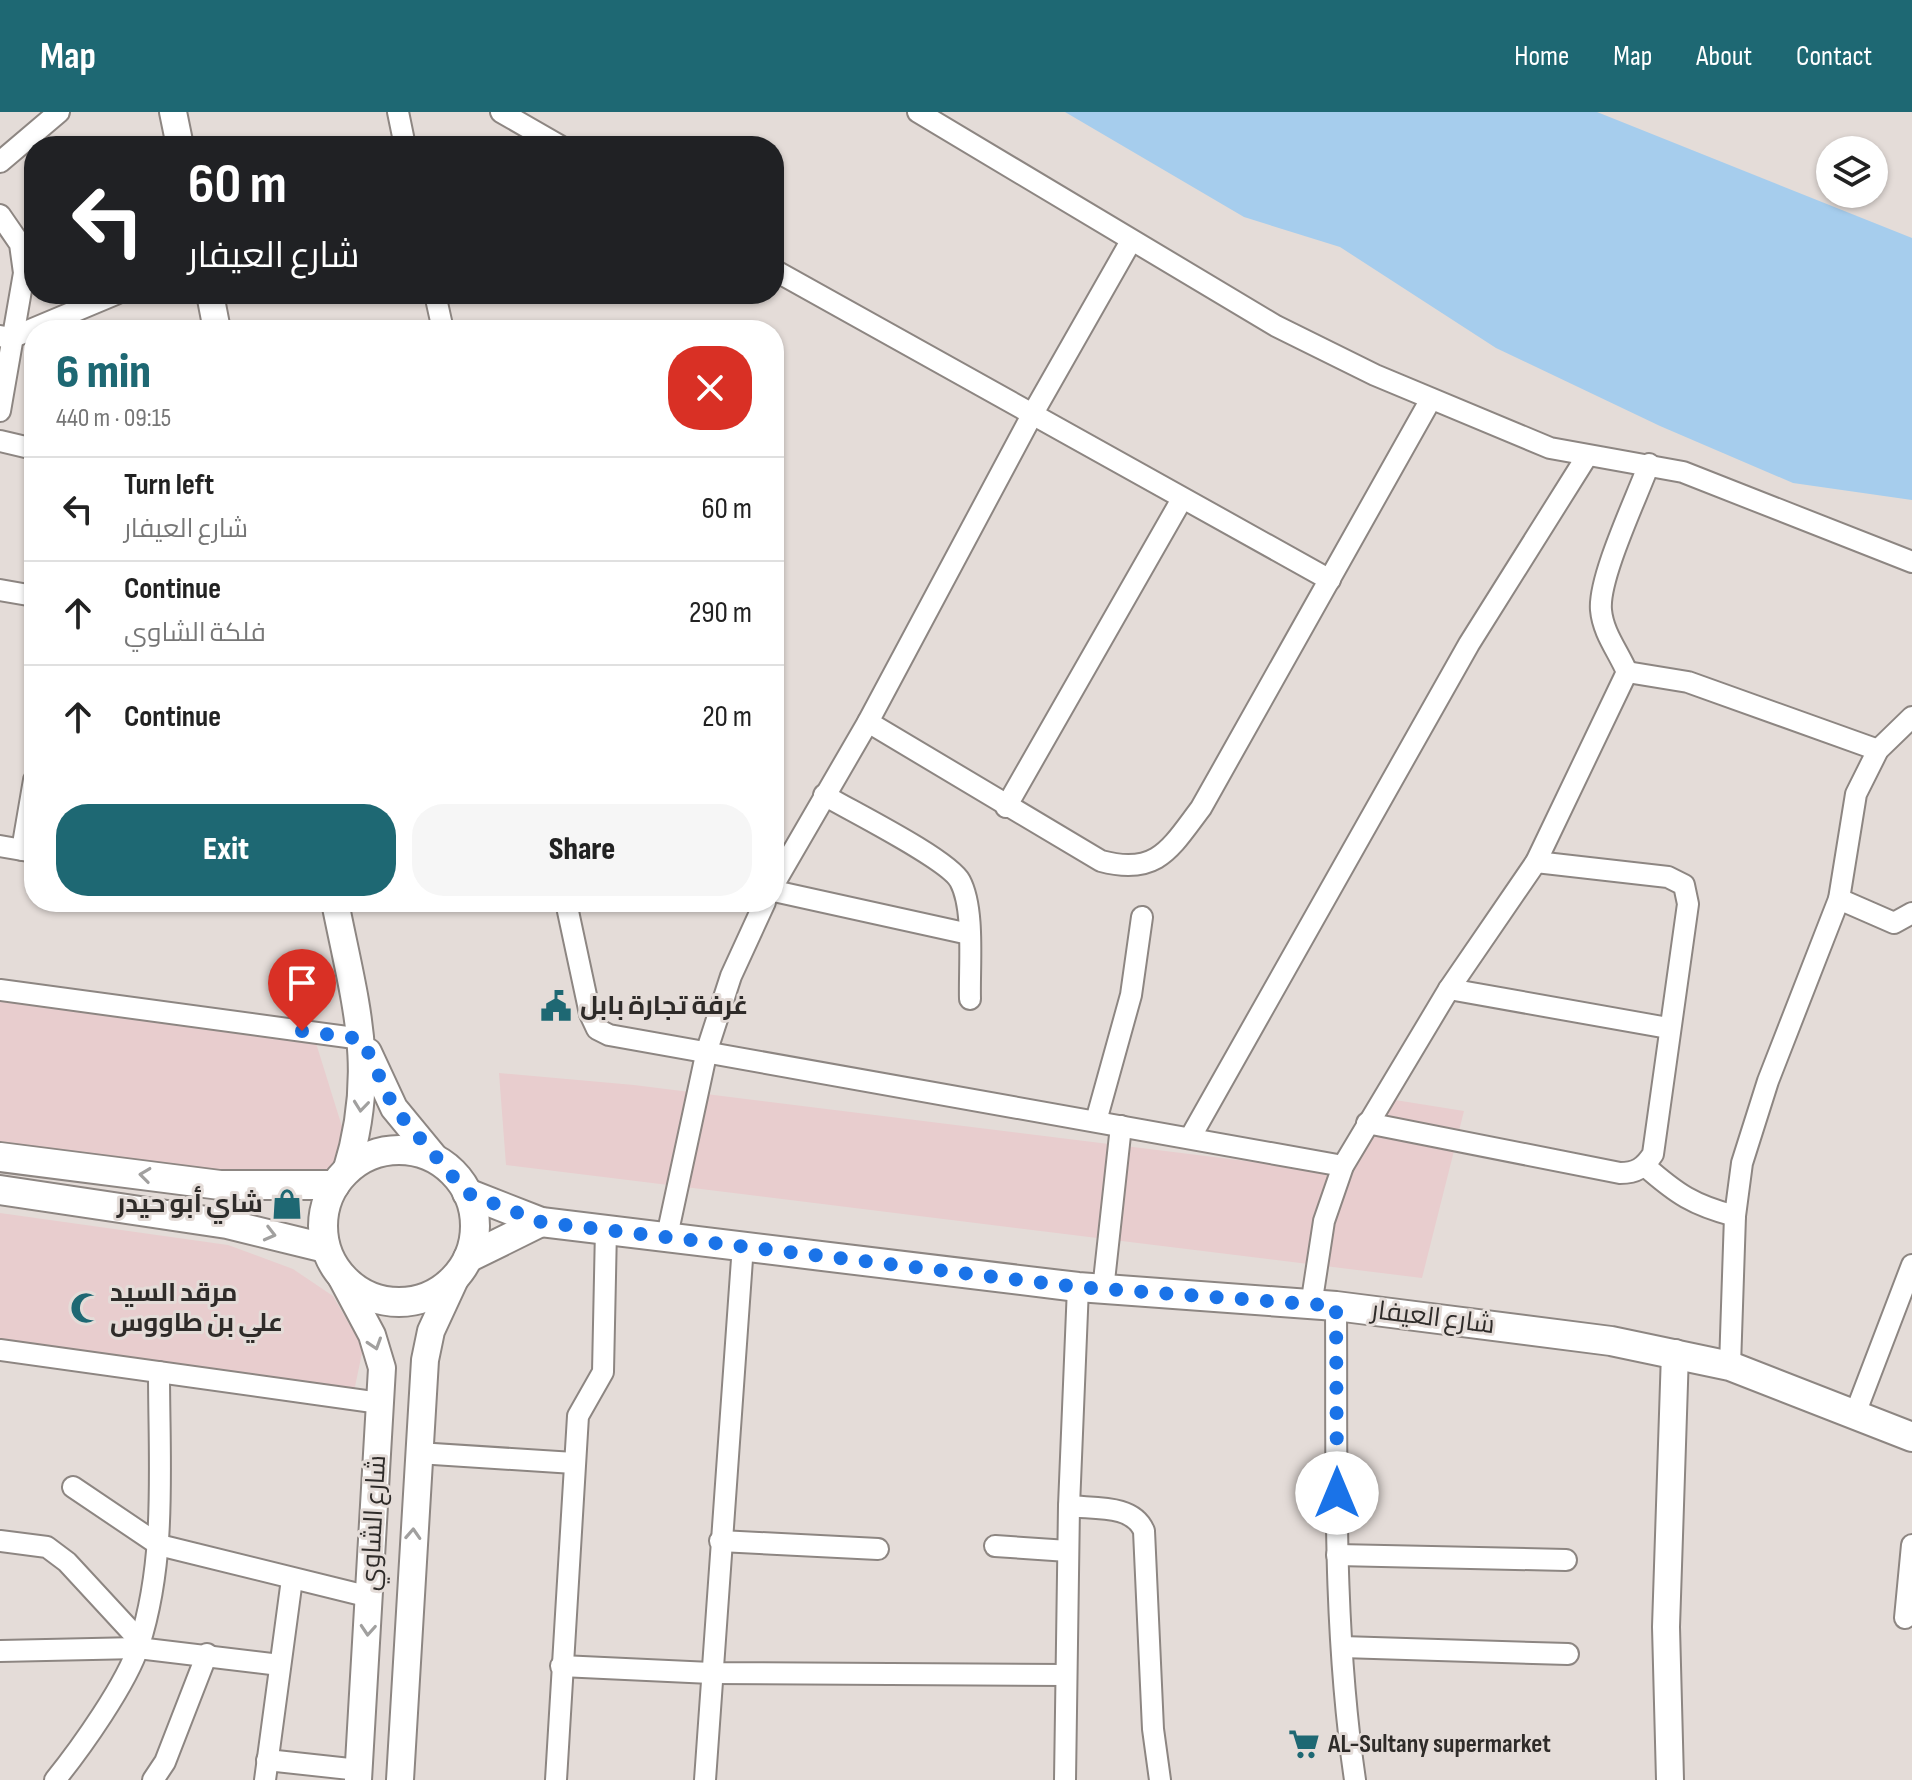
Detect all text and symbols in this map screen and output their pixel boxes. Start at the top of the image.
text: Map [40,34,96,79]
text: Home [1514,40,1569,73]
text: Map [1613,40,1652,73]
text: About [1696,40,1752,73]
text: Contact [1796,40,1872,73]
map controls [1816,136,1888,208]
button: layers [1816,136,1888,208]
text: 60 m [188,152,287,219]
icon: left [56,168,160,272]
text: شارع العيفار [188,235,360,278]
text: 6 min [56,344,151,401]
button: close [668,346,752,430]
text: 440 m · 09:15 [56,403,171,434]
text: Turn left [124,467,214,503]
icon: left [56,487,100,531]
text: 60 m [701,491,752,527]
text: شارع العيفار [124,514,248,545]
text: Continue [124,571,221,607]
icon: ahead [56,591,100,635]
text: 290 m [689,595,752,631]
text: فلكة الشاوي [124,618,266,649]
icon: ahead [56,695,100,739]
text: Continue [124,699,221,735]
text: 20 m [702,699,752,735]
button: Exit [56,804,396,896]
button: Share [412,804,752,896]
pin [268,949,336,1031]
icon: arrive [280,961,324,1005]
public building icon: غرفة تجارة بابل [539,989,573,1023]
place label: غرفة تجارة بابل [580,991,748,1022]
one-way arrow [353,1100,370,1113]
one-way arrow [139,1167,152,1184]
place label: شاي أبو حيدر [116,1186,263,1224]
shop icon: شاي أبو حيدر [270,1187,304,1221]
one-way arrow [263,1225,277,1242]
place label: مرقد السيد علي بن طاووس [110,1278,283,1343]
mosque icon: مرقد السيد علي بن طاووس [69,1291,103,1325]
street label: شارع العيفار [1368,1295,1496,1341]
one-way arrow [365,1336,381,1350]
position arrow [1295,1451,1379,1535]
street label: شارع الشاوي [355,1454,396,1592]
one-way arrow [405,1527,422,1540]
one-way arrow [360,1624,377,1637]
supermarket icon: AL-Sultany supermarket [1287,1727,1321,1761]
place label: AL-Sultany supermarket [1327,1729,1551,1760]

